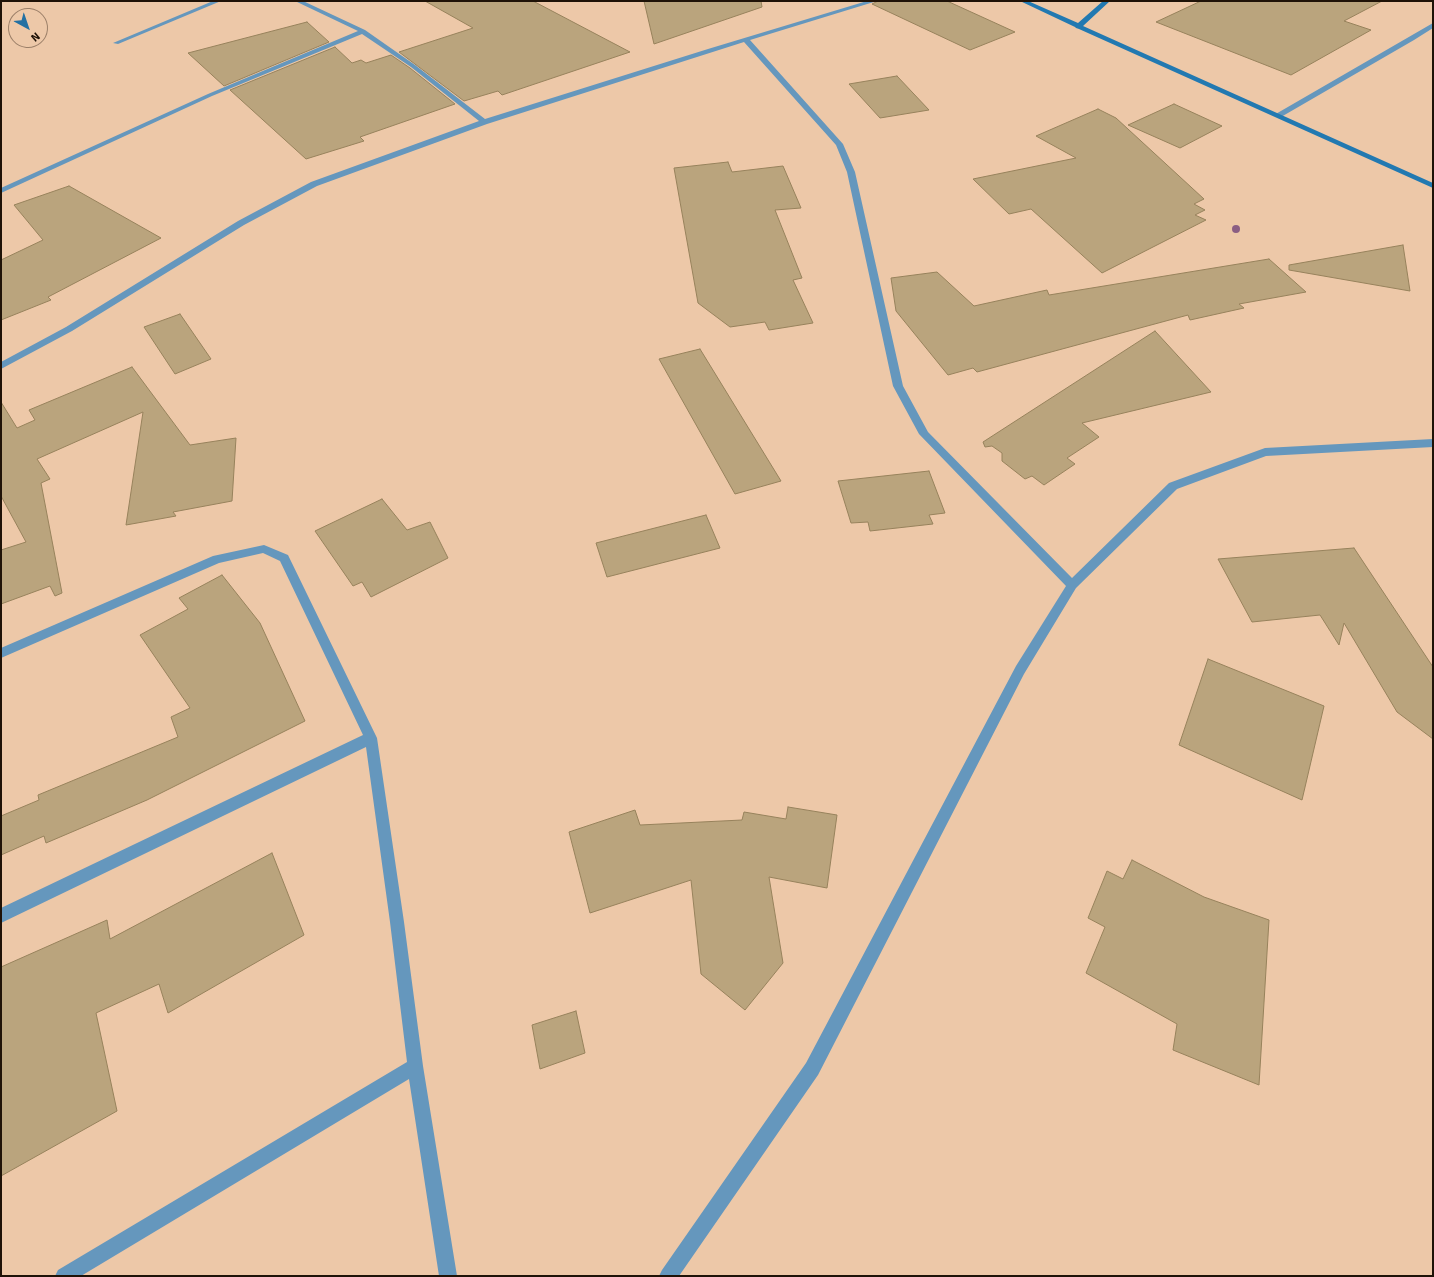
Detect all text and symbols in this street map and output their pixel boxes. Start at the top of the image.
north arrow [8,8,48,48]
text: N [28,29,43,44]

